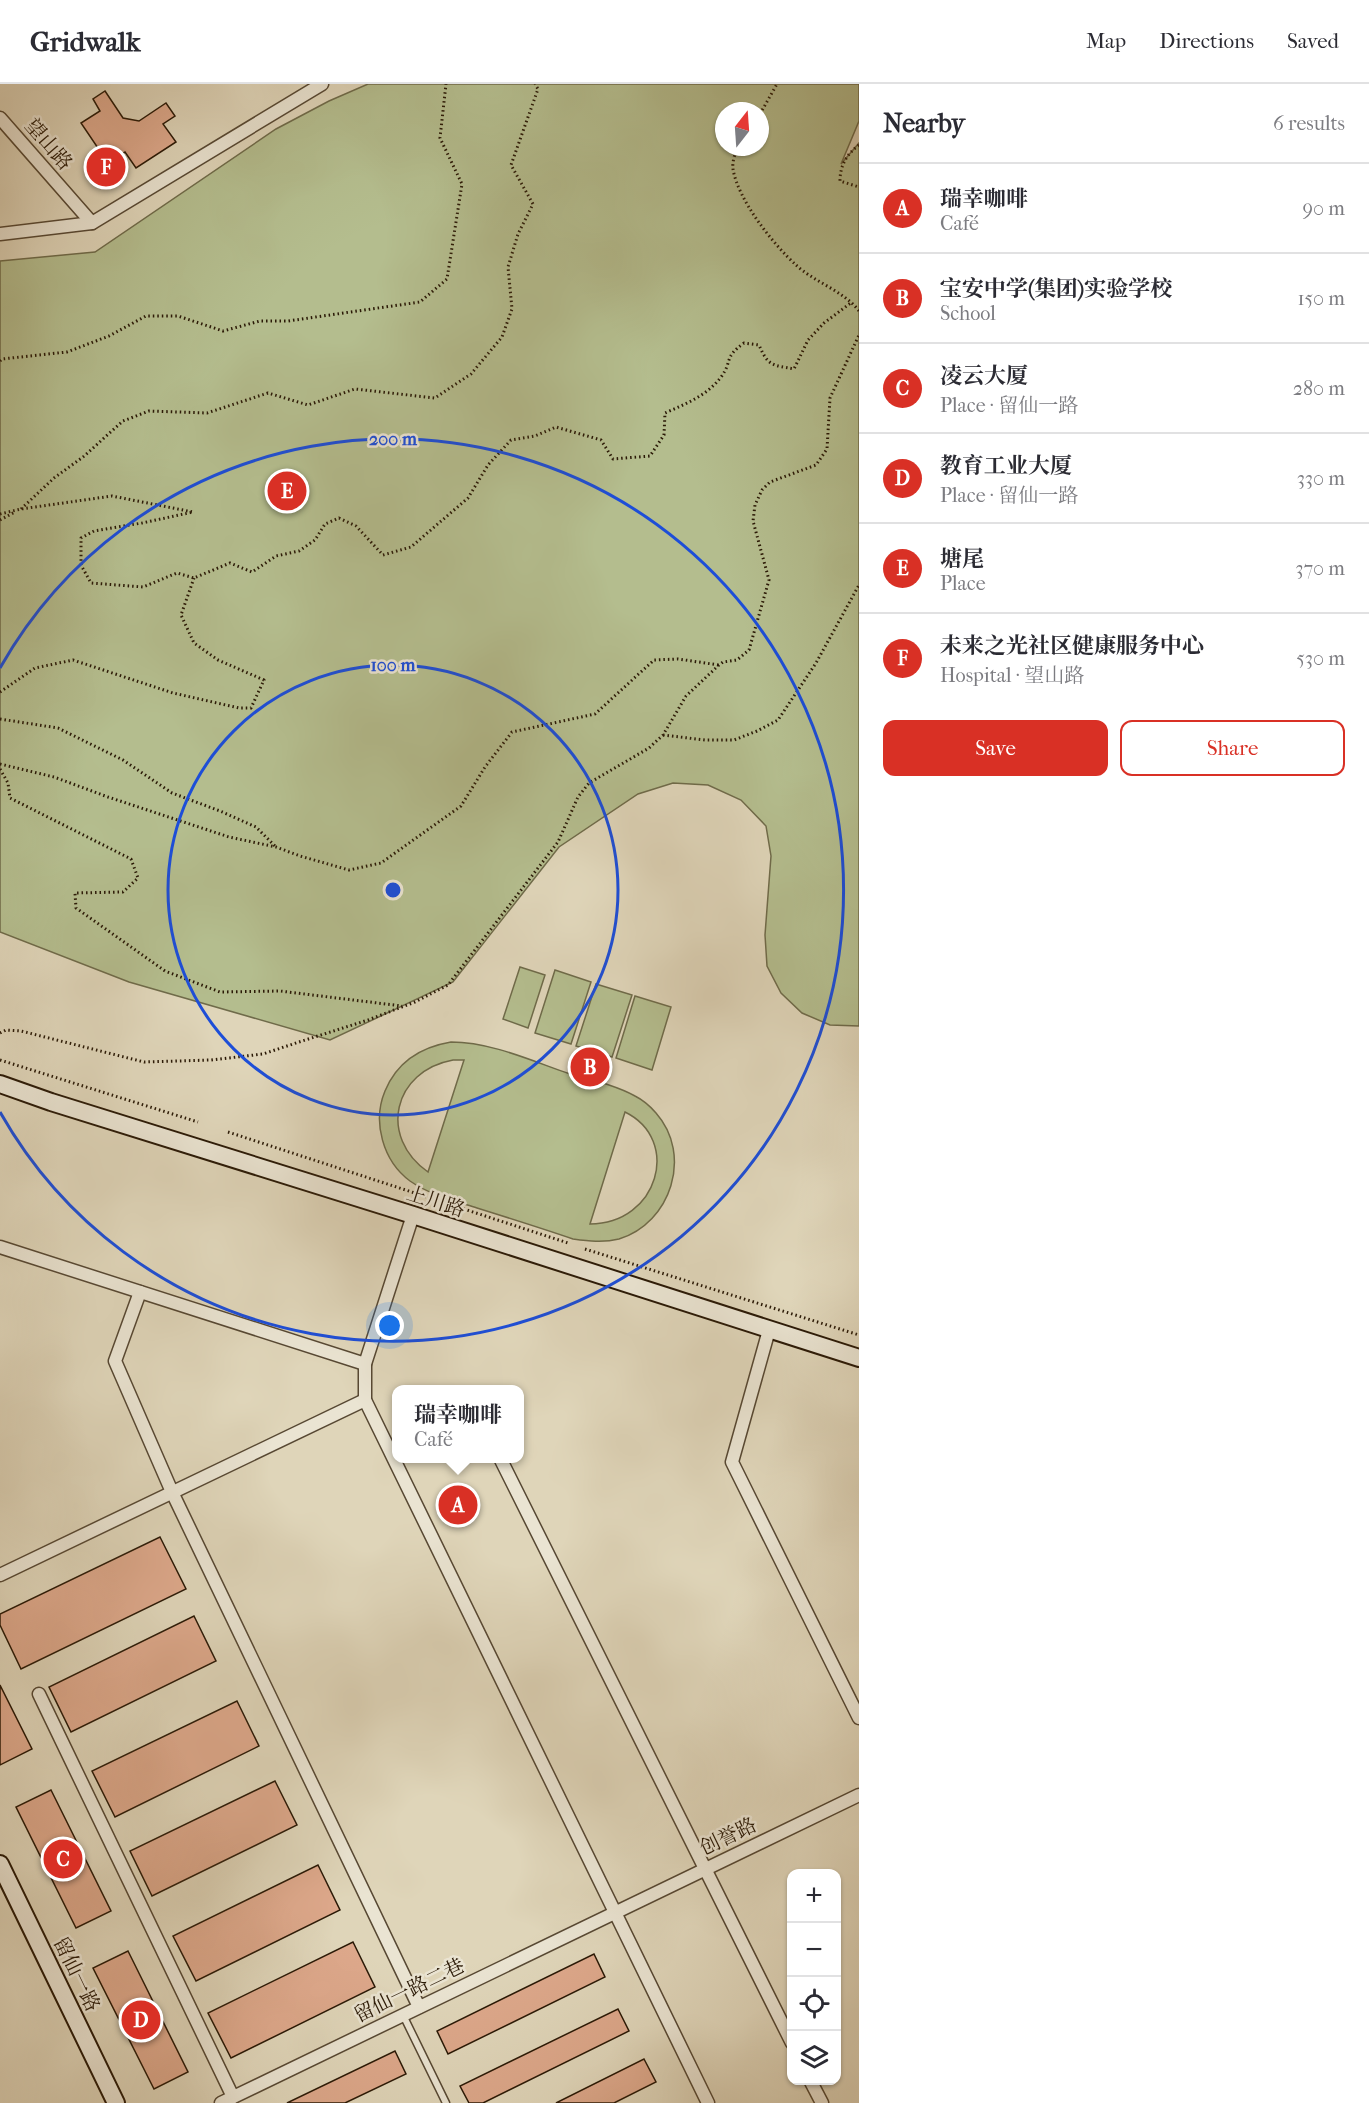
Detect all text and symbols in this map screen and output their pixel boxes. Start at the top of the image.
text: Gridwalk [30,25,141,58]
text: Map [1086,29,1126,53]
text: Directions [1159,29,1254,53]
text: Saved [1287,29,1339,53]
north arrow [715,102,769,156]
text: Nearby [883,108,965,139]
text: 6 results [1273,112,1345,135]
street label: 望山路 [20,114,77,175]
pin: F [86,144,126,190]
text: 瑞幸咖啡 [940,186,1028,212]
text: A [896,197,909,220]
text: 90 m [1303,197,1345,220]
text: Café [940,212,979,235]
text: 宝安中学(集团)实验学校 [940,276,1172,302]
text: B [896,287,909,310]
text: 150 m [1297,287,1345,310]
text: School [940,302,996,325]
text: 凌云大厦 [940,363,1028,389]
text: C [896,377,909,400]
text: 280 m [1293,377,1345,400]
text: Place · 留仙一路 [940,394,1078,417]
text: 200 m [369,429,418,450]
text: 教育工业大厦 [940,453,1072,479]
text: D [895,467,910,490]
text: 330 m [1297,467,1345,490]
pin: E [268,468,306,514]
text: Place · 留仙一路 [940,484,1078,507]
text: 塘尾 [940,546,984,572]
text: E [896,557,909,580]
text: 370 m [1295,557,1345,580]
text: Place [940,572,986,595]
text: 未来之光社区健康服务中心 [940,633,1204,659]
text: F [897,647,908,670]
text: 530 m [1296,647,1345,670]
text: 100 m [370,655,417,676]
text: Hospital · 望山路 [940,664,1084,687]
button: Save [883,720,1108,776]
button: Share [1120,720,1345,776]
centre of rings [383,880,403,900]
pin: B [570,1044,610,1090]
street label: 上川路 [404,1181,468,1222]
your location [375,1311,404,1340]
popup [392,1385,524,1463]
text: 瑞幸咖啡 [414,1402,502,1428]
text: Café [414,1428,453,1451]
pin: A [438,1482,478,1528]
street label: 创誉路 [696,1813,760,1860]
pin: C [44,1836,82,1882]
map controls [787,1869,841,2085]
button: + [787,1869,841,1923]
button: − [787,1923,841,1977]
street label: 留仙一路 [49,1933,104,2015]
street label: 留仙一路二巷 [350,1954,468,2027]
button: locate [787,1977,841,2031]
pin: D [122,1998,160,2042]
button: layers [787,2031,841,2085]

